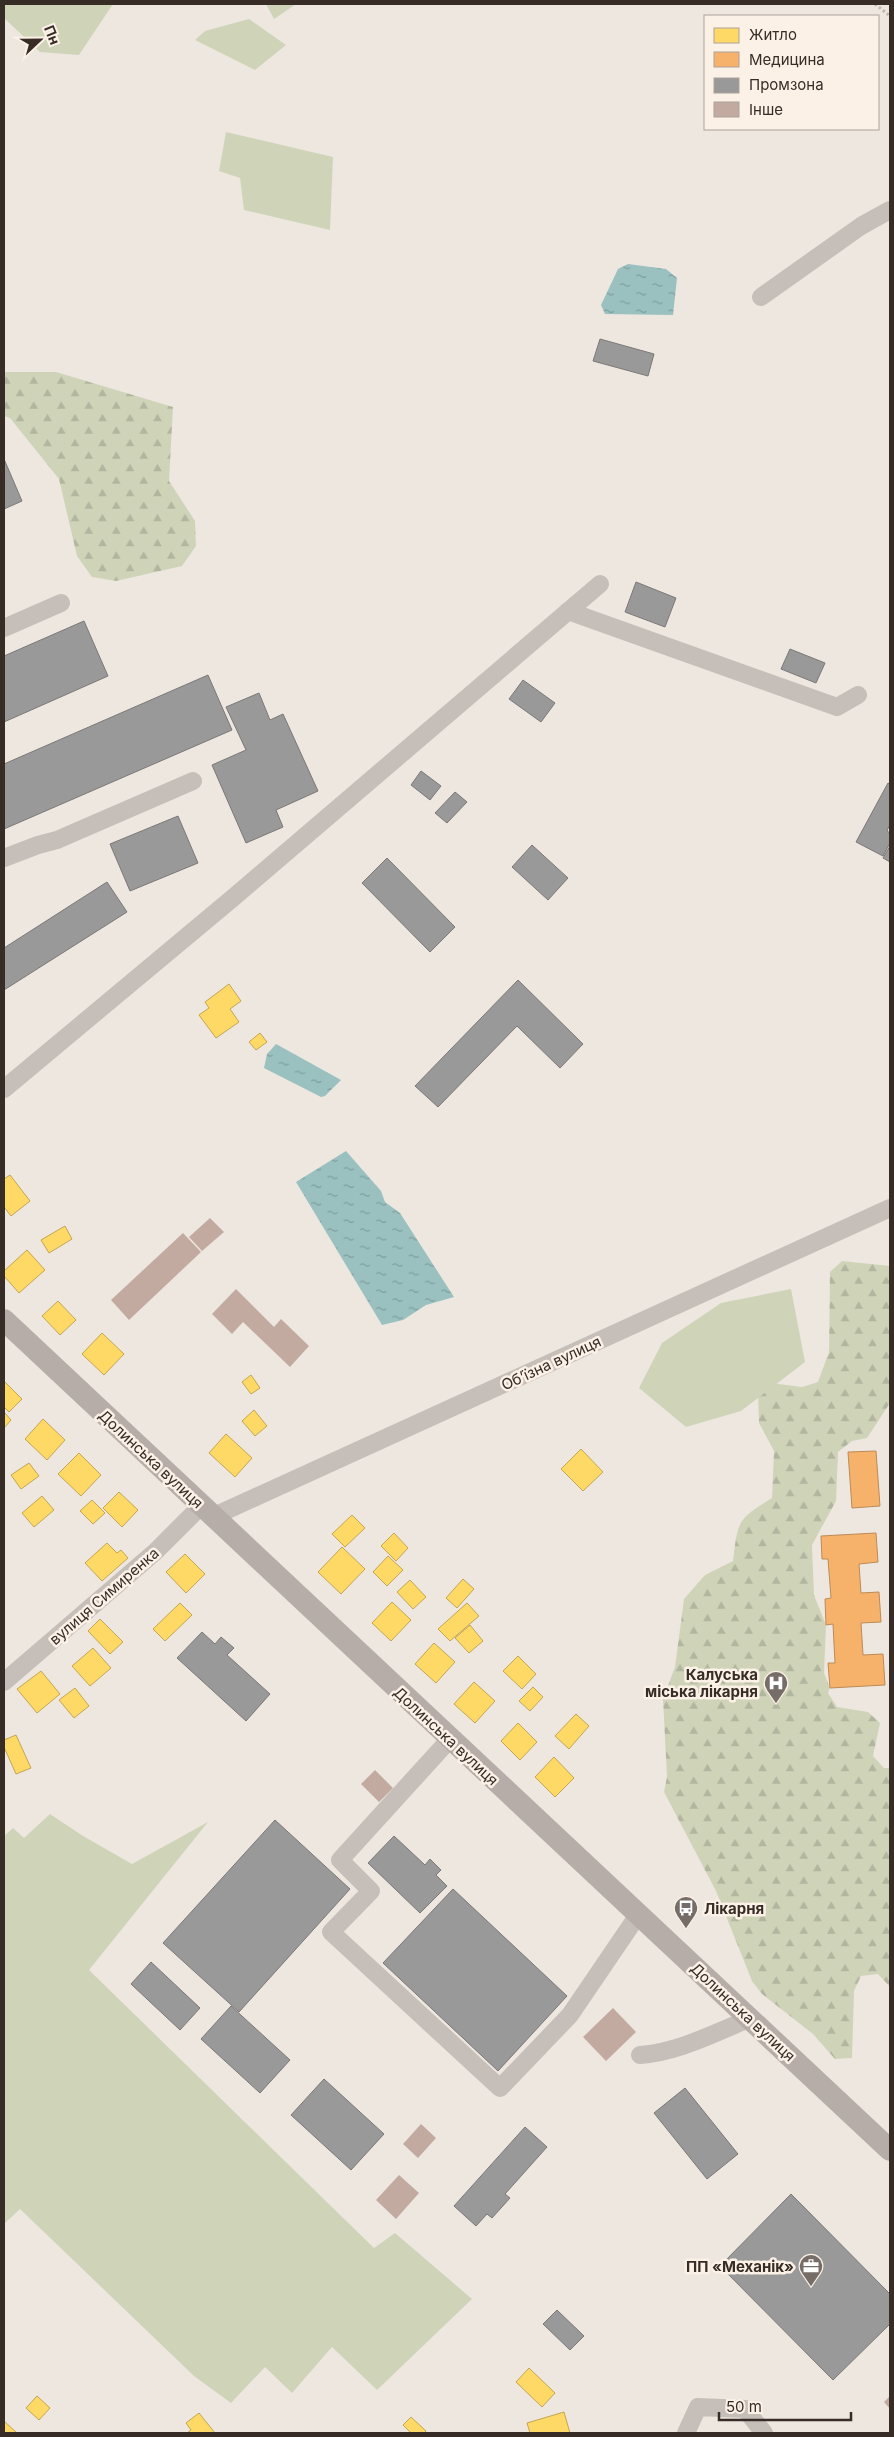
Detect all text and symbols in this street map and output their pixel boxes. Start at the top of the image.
north arrow [15,15,65,65]
legend [704,15,879,130]
text: Пн [41,23,64,47]
text: Житло [749,25,797,44]
text: Медицина [749,50,825,69]
text: Промзона [749,75,824,94]
text: Інше [749,100,783,119]
street label: Обʼїзна вулиця [498,1332,604,1394]
street label: Долинська вулиця [95,1406,207,1512]
street label: вулиця Симиренка [45,1543,163,1649]
place label: Калуська міська лікарня [645,1665,758,1701]
hospital icon: Калуська міська лікарня [763,1670,789,1704]
street label: Долинська вулиця [390,1683,502,1789]
bus stop icon: Лікарня [673,1895,699,1929]
place label: Лікарня [704,1899,764,1918]
street label: Долинська вулиця [687,1959,799,2065]
office icon: ПП «Механік» [798,2253,824,2287]
place label: ПП «Механік» [686,2257,794,2276]
scale bar [719,2390,852,2422]
text: 50 m [726,2397,762,2416]

